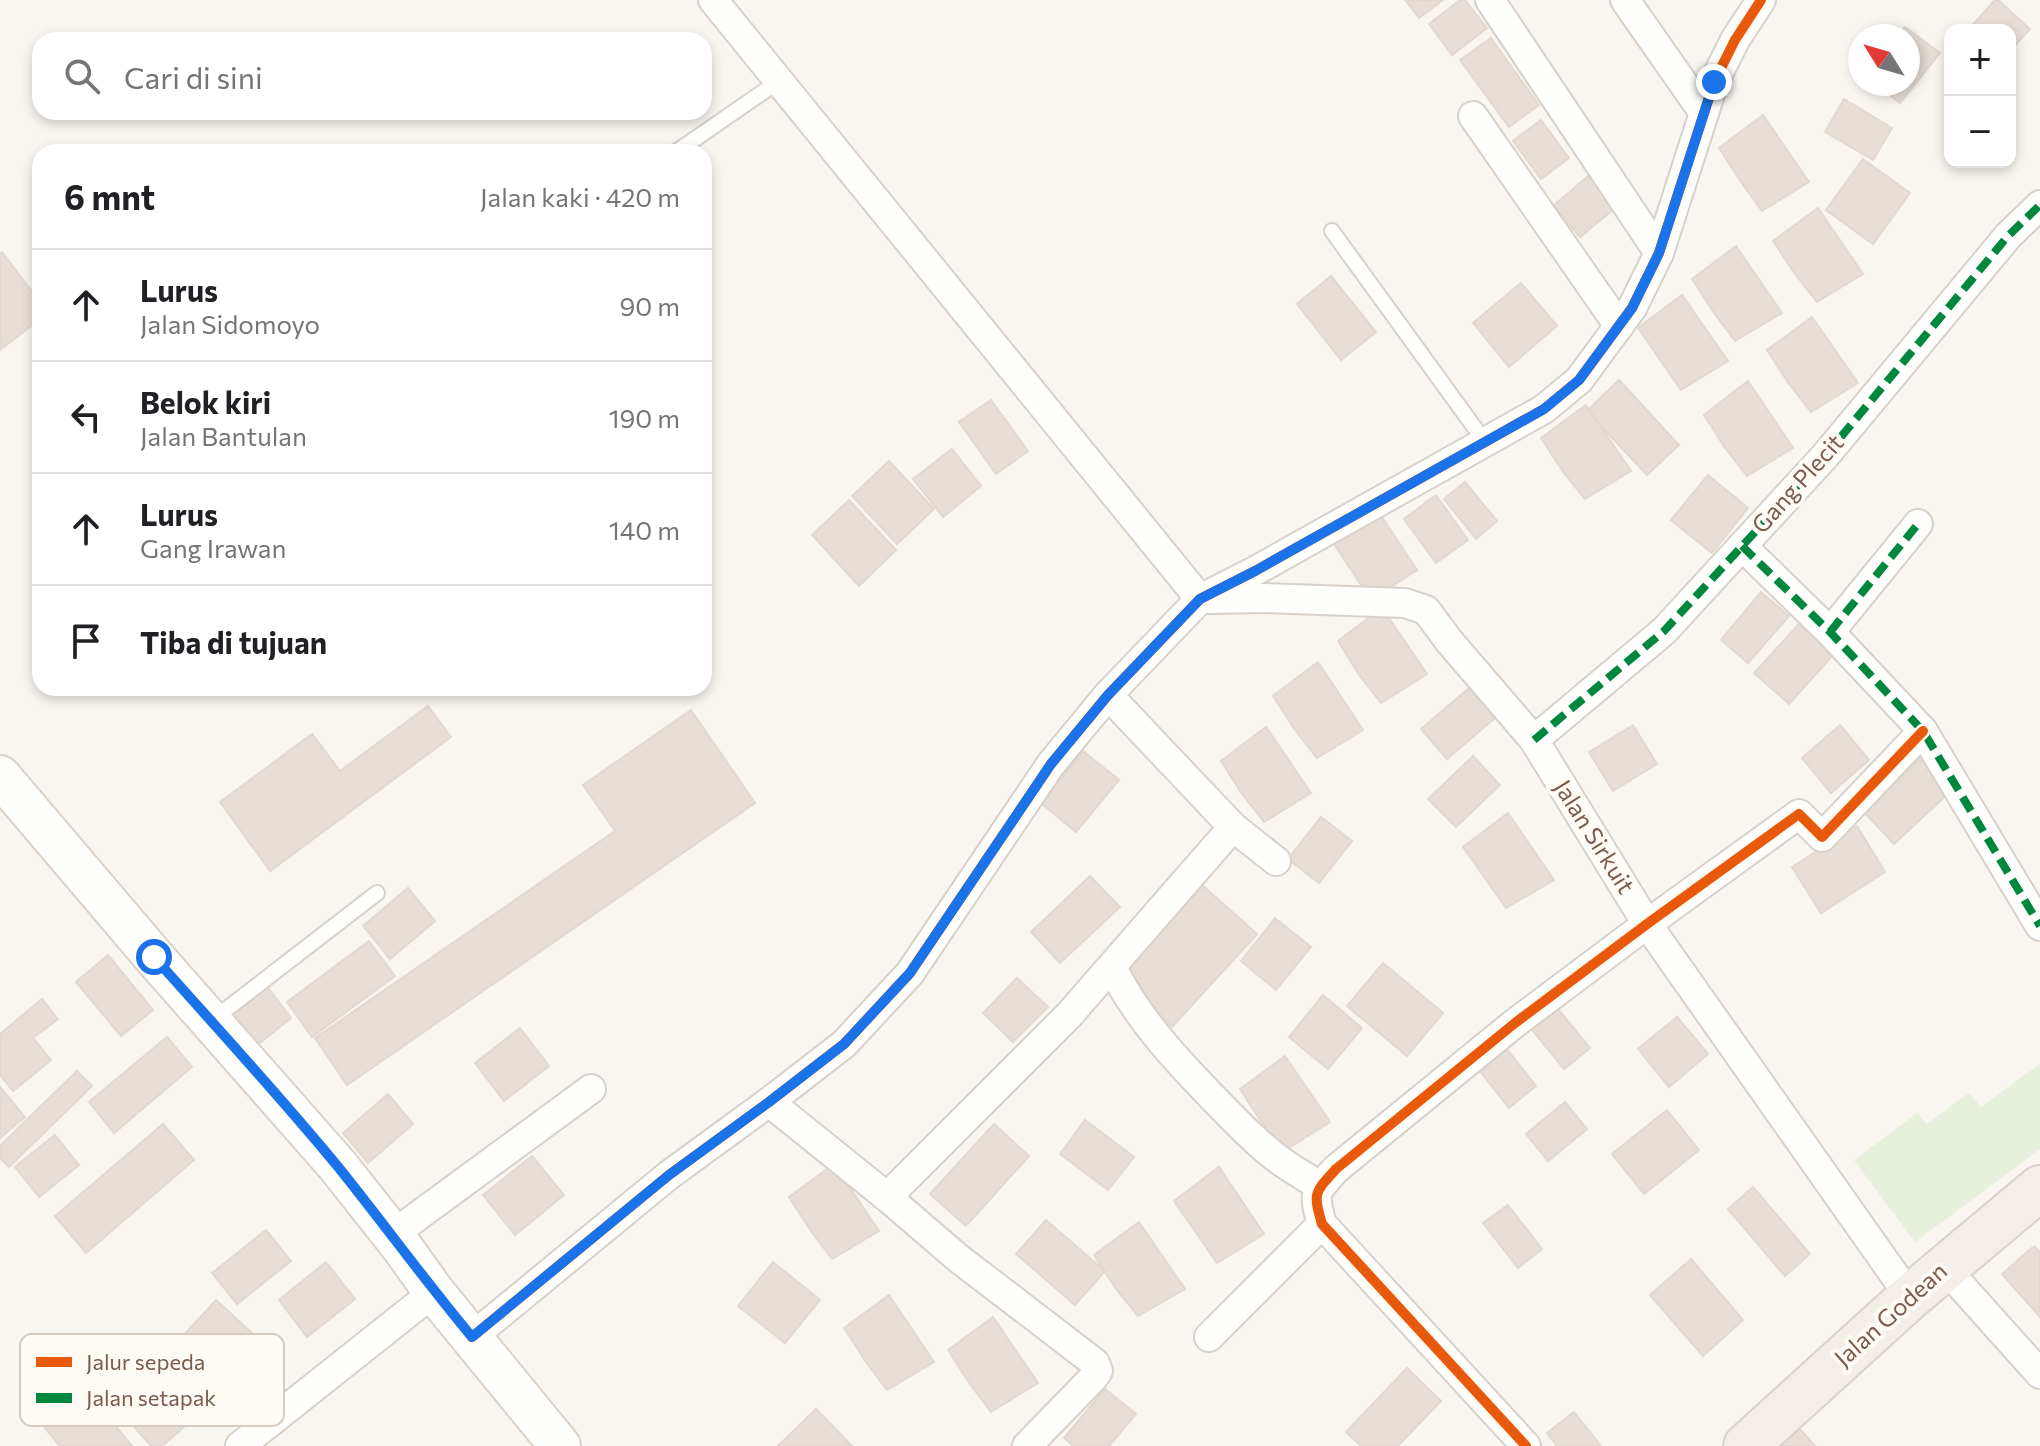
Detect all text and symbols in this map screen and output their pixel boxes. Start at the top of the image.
north arrow [1848,24,1920,96]
map controls [1944,24,2016,168]
button: + [1944,24,2016,96]
search box [32,32,712,120]
icon: search [60,54,104,98]
text: Cari di sini [124,58,263,95]
route end [1696,64,1732,100]
button: − [1944,96,2016,168]
text: 6 mnt [64,175,155,217]
text: Jalan kaki · 420 m [480,181,680,212]
text: Lurus [140,271,218,308]
icon: ahead [64,283,108,327]
text: 90 m [620,290,680,321]
text: Jalan Sidomoyo [140,308,320,339]
text: Belok kiri [140,383,271,420]
icon: left [64,395,108,439]
text: 190 m [608,402,680,433]
text: Jalan Bantulan [140,420,307,451]
street label: Gang Plecit [1745,427,1849,538]
text: Lurus [140,495,218,532]
icon: ahead [64,507,108,551]
text: 140 m [609,514,680,545]
text: Gang Irawan [140,532,286,563]
icon: arrive [64,619,108,663]
text: Tiba di tujuan [140,623,327,660]
street label: Jalan Sirkuit [1549,774,1642,899]
route start [136,939,172,975]
street label: Jalan Godean [1828,1256,1952,1372]
legend [20,1334,284,1426]
text: Jalur sepeda [86,1348,205,1375]
text: Jalan setapak [86,1384,216,1411]

